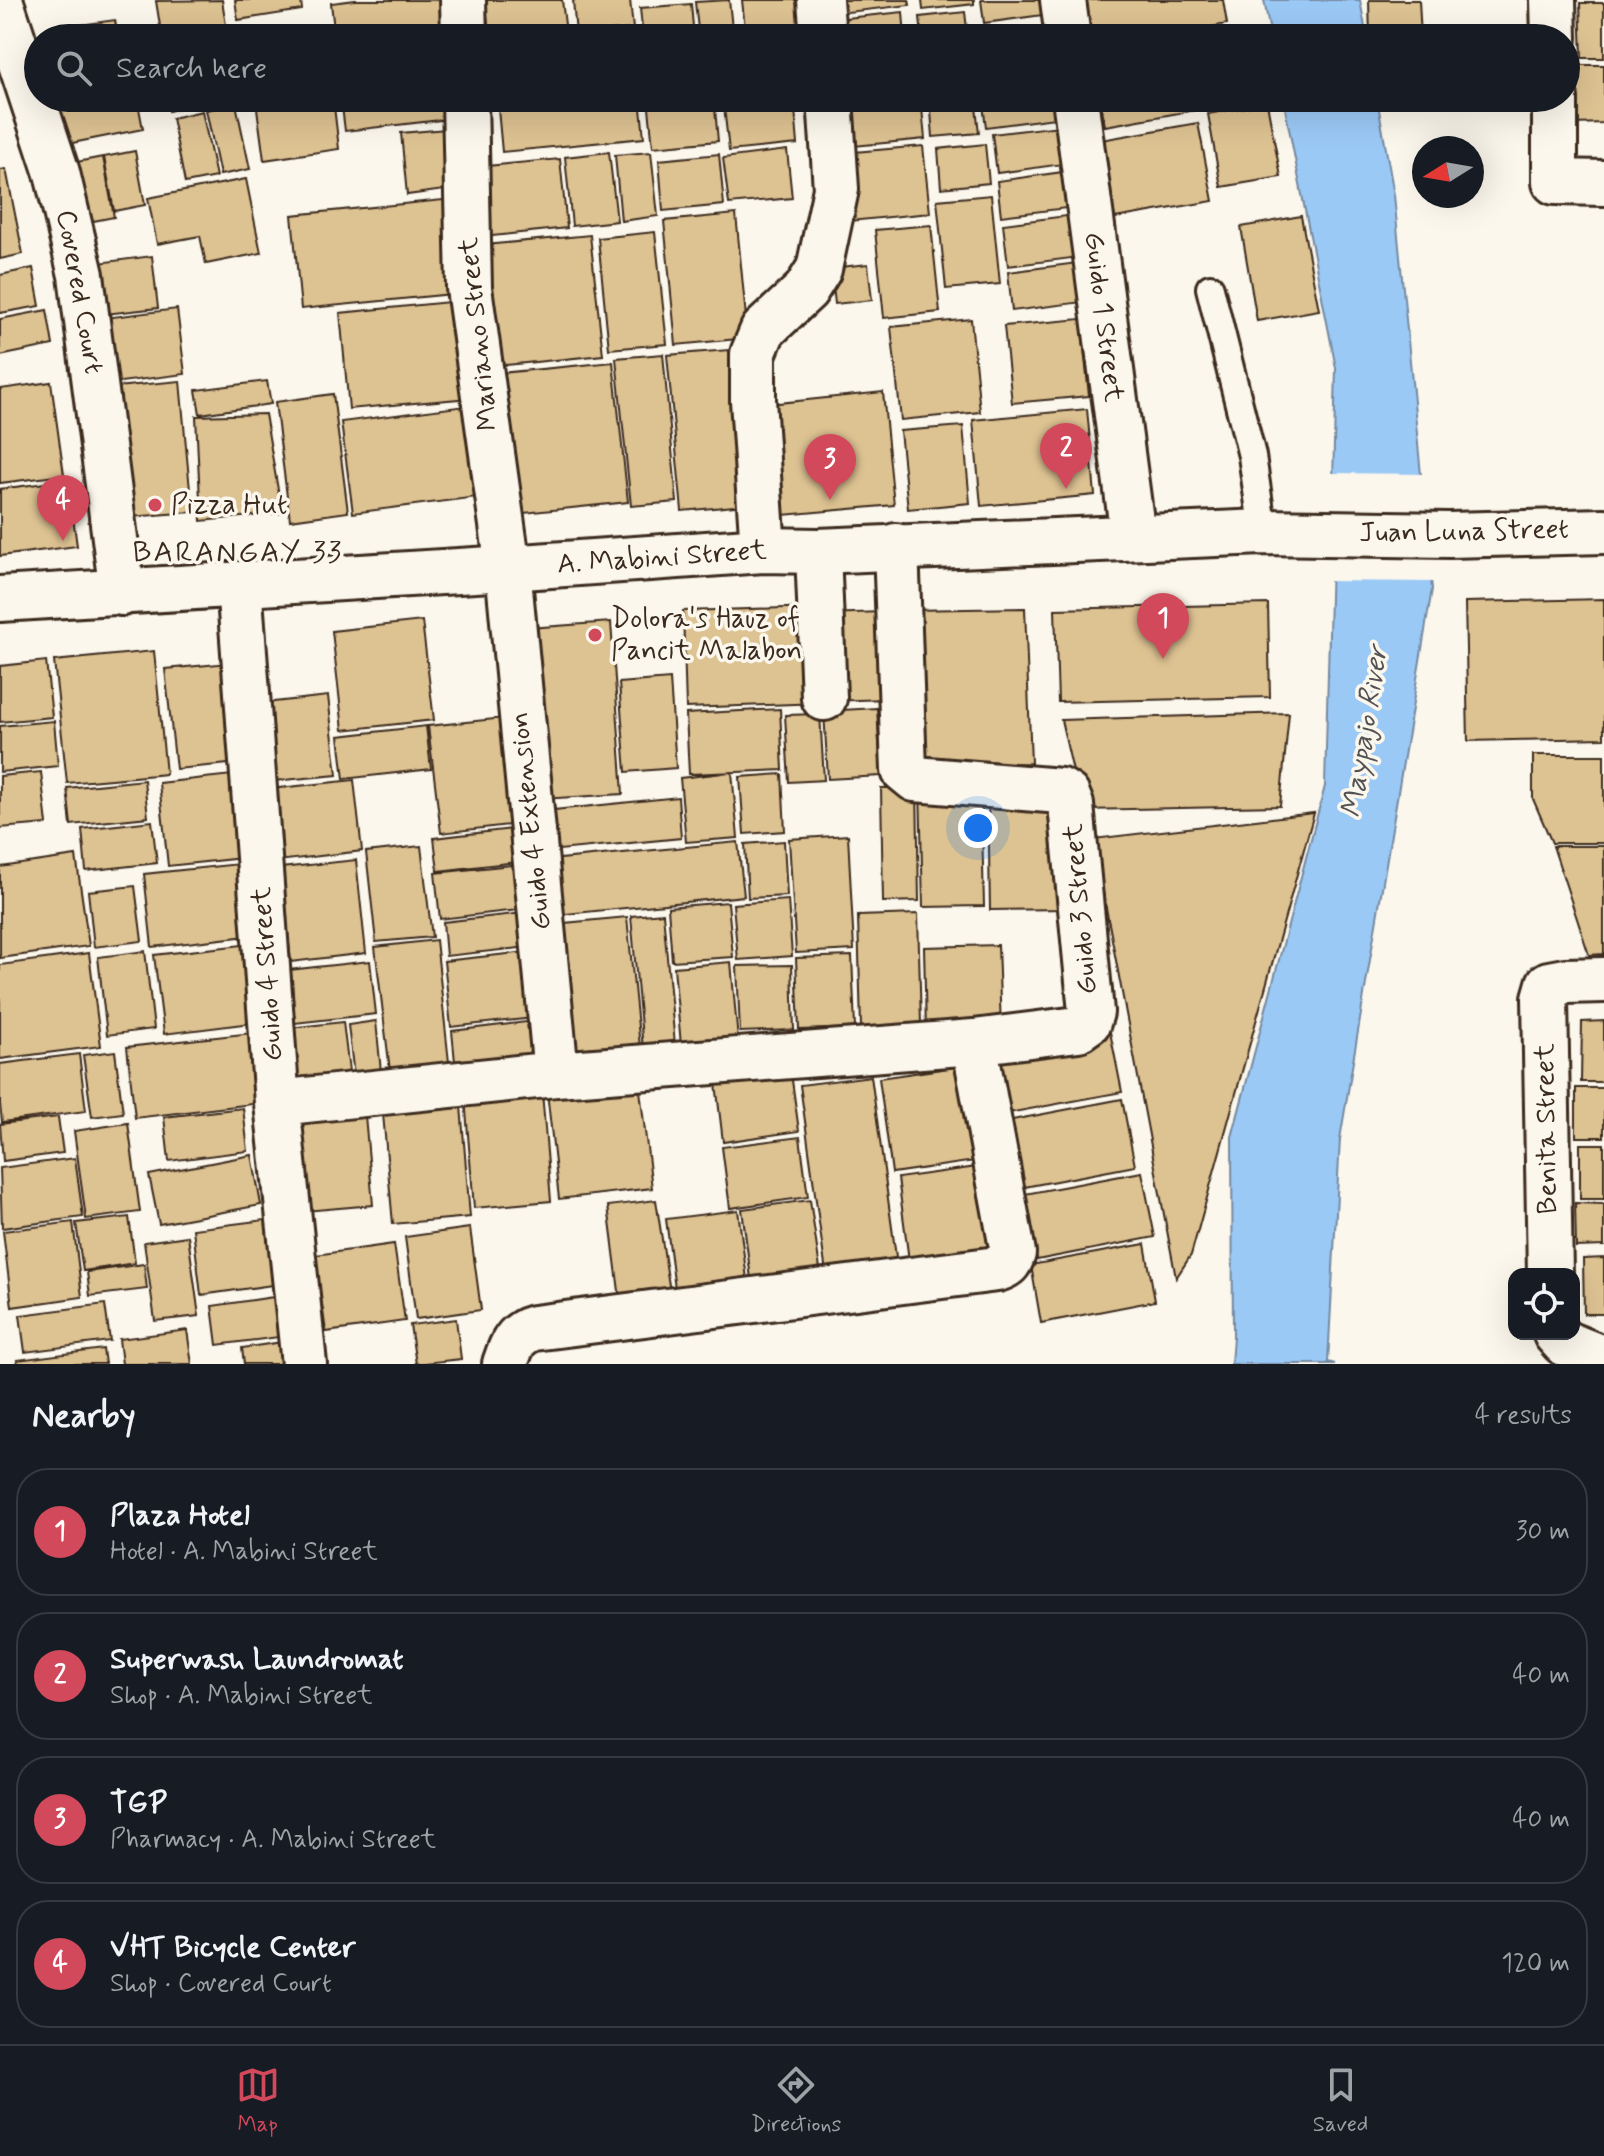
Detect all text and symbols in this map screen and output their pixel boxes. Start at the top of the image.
search box [24,24,1580,112]
icon: search [52,46,96,90]
text: Search here [116,49,267,88]
north arrow [1412,136,1484,208]
street label: Covered Court [46,207,112,377]
street label: Guido 1 Street [1074,230,1132,405]
street label: Mariano Street [450,235,508,433]
pin: 2 [1040,423,1092,489]
pin: 3 [804,434,856,500]
pin: 4 [37,475,89,541]
place label: Pizza Hut [171,487,287,524]
marker: Pizza Hut [146,496,164,514]
street label: Juan Luna Street [1359,512,1569,552]
street label: A. Mabini Street [556,532,768,584]
district label: BARANGAY 33 [133,533,343,572]
pin: 1 [1137,593,1189,659]
place label: Dolora's Hauz of Pancit Malabon [611,601,802,670]
marker: Dolora's Hauz of Pancit Malabon [586,626,604,644]
water label: Maypajo River [1332,640,1398,821]
street label: Guido 4 Extension [501,710,561,932]
your location [958,808,998,848]
street label: Guido 3 Street [1055,822,1107,996]
street label: Guido 4 Street [243,885,293,1063]
street label: Benita Street [1527,1043,1567,1215]
map controls [1508,1268,1580,1340]
button: locate [1508,1268,1580,1340]
text: Nearby [32,1394,136,1439]
text: 4 results [1475,1399,1572,1433]
text: Plaza Hotel [110,1496,250,1535]
text: 1 [54,1515,66,1549]
text: 30 m [1516,1515,1570,1549]
text: Hotel · A. Mabini Street [110,1535,378,1569]
text: Superwash Laundromat [110,1640,404,1679]
text: 2 [54,1659,66,1693]
text: 40 m [1512,1659,1570,1693]
text: Shop · A. Mabini Street [110,1679,373,1713]
text: TGP [110,1784,167,1823]
text: 3 [54,1803,66,1837]
text: 40 m [1512,1803,1570,1837]
text: Pharmacy · A. Mabini Street [110,1823,436,1857]
text: VHT Bicycle Center [110,1928,356,1967]
text: 4 [52,1947,68,1981]
text: 120 m [1501,1947,1570,1981]
text: Shop · Covered Court [110,1967,332,2001]
tab: Map [236,2063,280,2139]
tab: Directions [751,2063,841,2139]
tab: Saved [1313,2063,1368,2139]

